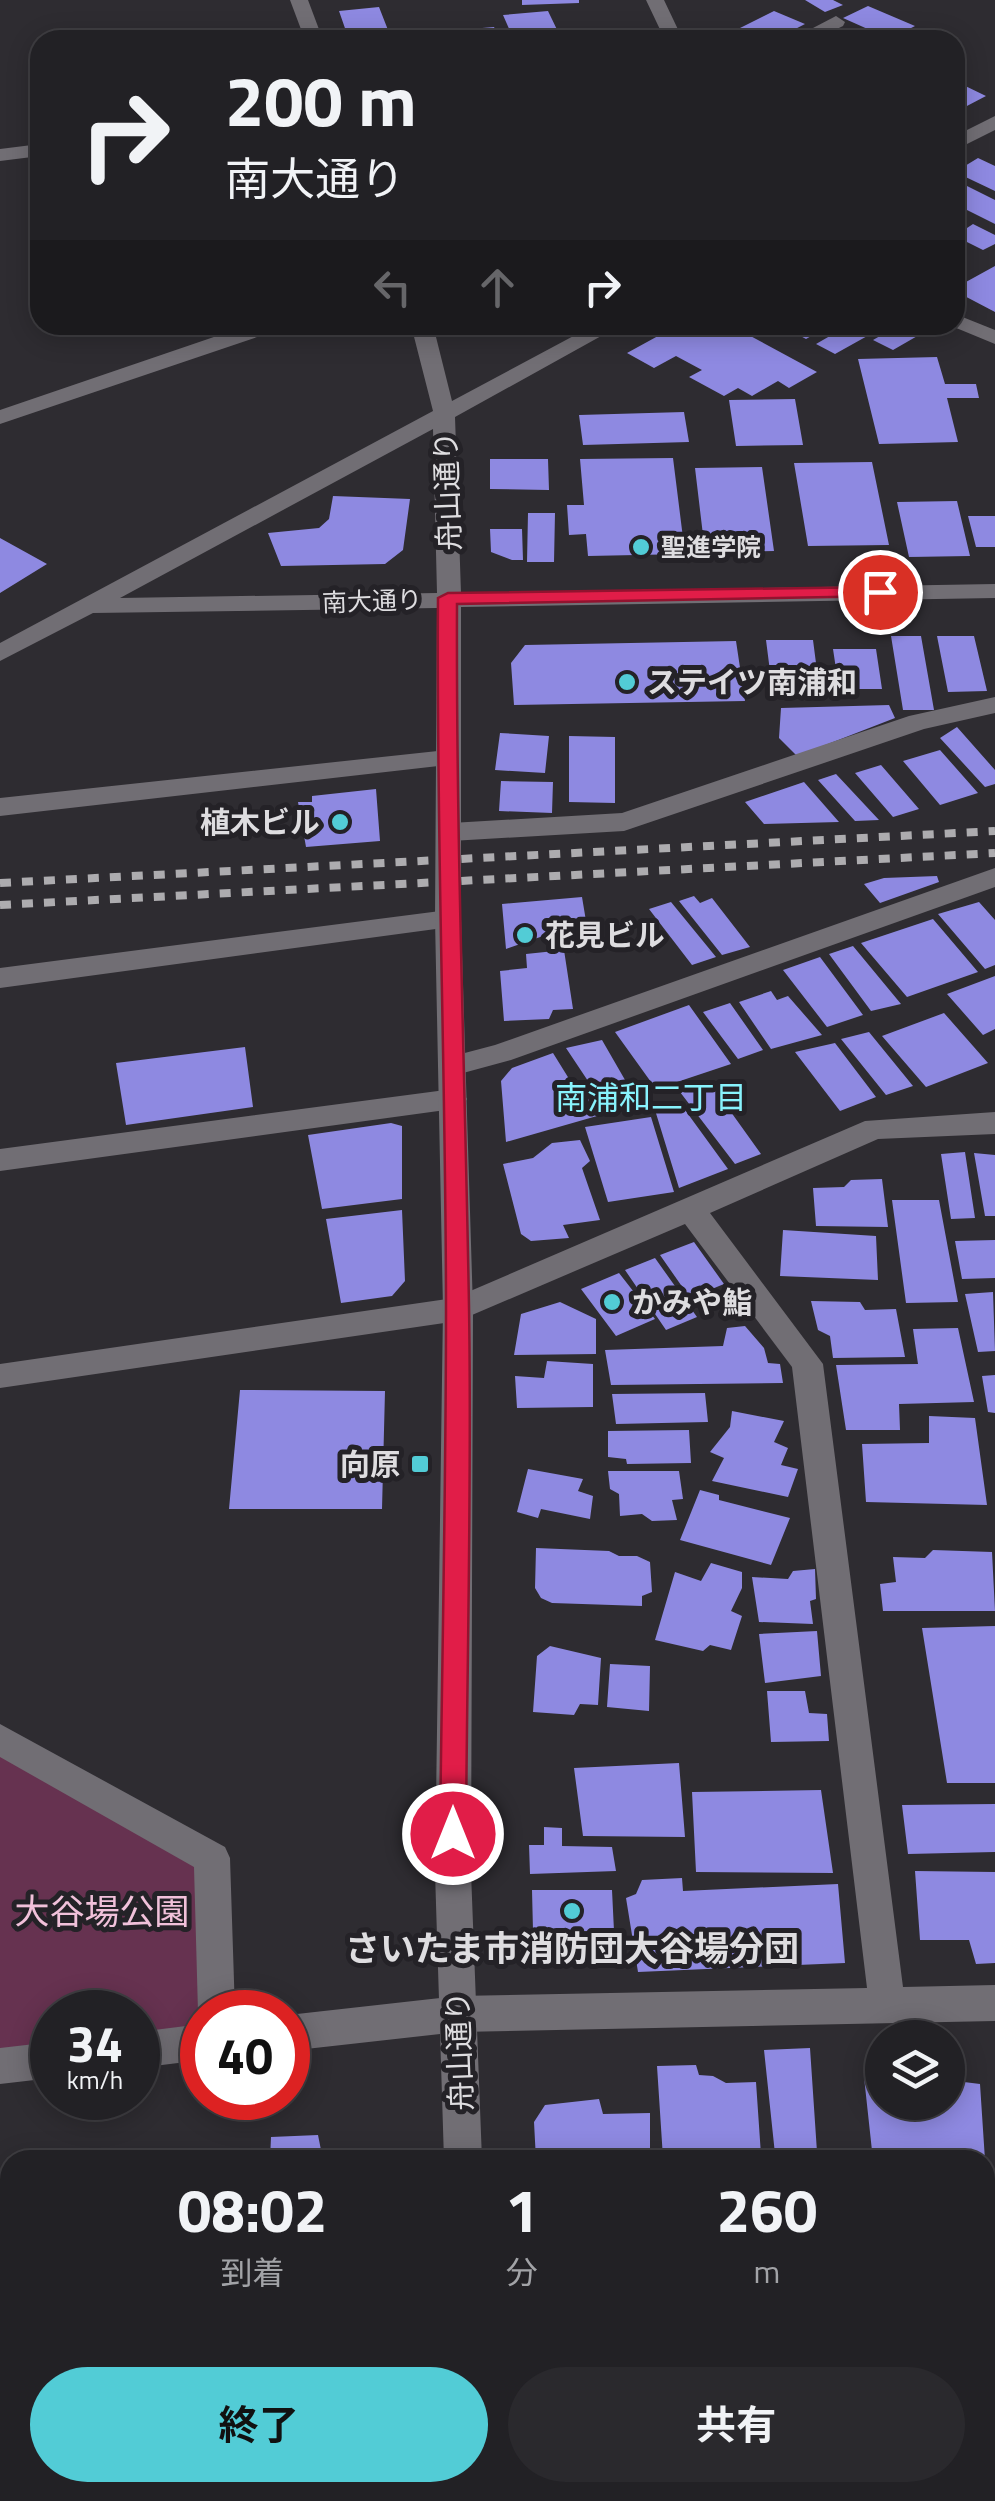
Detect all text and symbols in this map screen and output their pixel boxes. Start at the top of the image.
text: 200 m [225,47,417,153]
icon: right [60,70,190,200]
text: 南大通り [225,144,405,212]
icon: left [365,260,420,315]
icon: ahead [470,260,525,315]
icon: right [575,260,630,315]
street label: 舟山通り [422,430,472,552]
place label: 聖進学院 [661,528,761,566]
marker: 聖進学院 [630,536,652,558]
pin [838,550,923,635]
icon: arrive [853,565,908,620]
street label: 南大通り [321,580,423,622]
place label: ステイツ南浦和 [647,659,857,705]
marker: ステイツ南浦和 [616,671,638,693]
place label: 植木ビル [200,799,320,845]
marker: 植木ビル [329,811,351,833]
place label: 花見ビル [545,912,665,958]
marker: 花見ビル [514,924,536,946]
district label: 南浦和二丁目 [555,1073,747,1121]
place label: かみや鮨 [632,1279,752,1325]
marker: かみや鮨 [601,1291,623,1313]
place label: 向原 [340,1441,400,1487]
marker: 向原 [409,1453,431,1475]
position arrow [401,1782,505,1886]
park label: 大谷場公園 [14,1884,190,1938]
marker: さいたま市消防団大谷場分団 [561,1900,583,1922]
place label: さいたま市消防団大谷場分団 [345,1921,799,1975]
speed limit sign: 40 [180,1990,310,2120]
street label: 舟山通り [434,1990,484,2112]
text: 34 [67,2005,123,2081]
map controls [865,2020,965,2120]
button: layers [865,2020,965,2120]
text: km/h [67,2061,123,2099]
text: 08:02 [178,2164,327,2255]
text: 1 [505,2164,539,2255]
text: 260 [716,2164,817,2255]
text: m [754,2247,780,2295]
text: 到着 [221,2248,285,2296]
text: 分 [506,2248,538,2296]
button: 終了 [30,2367,488,2482]
button: 共有 [508,2367,965,2482]

